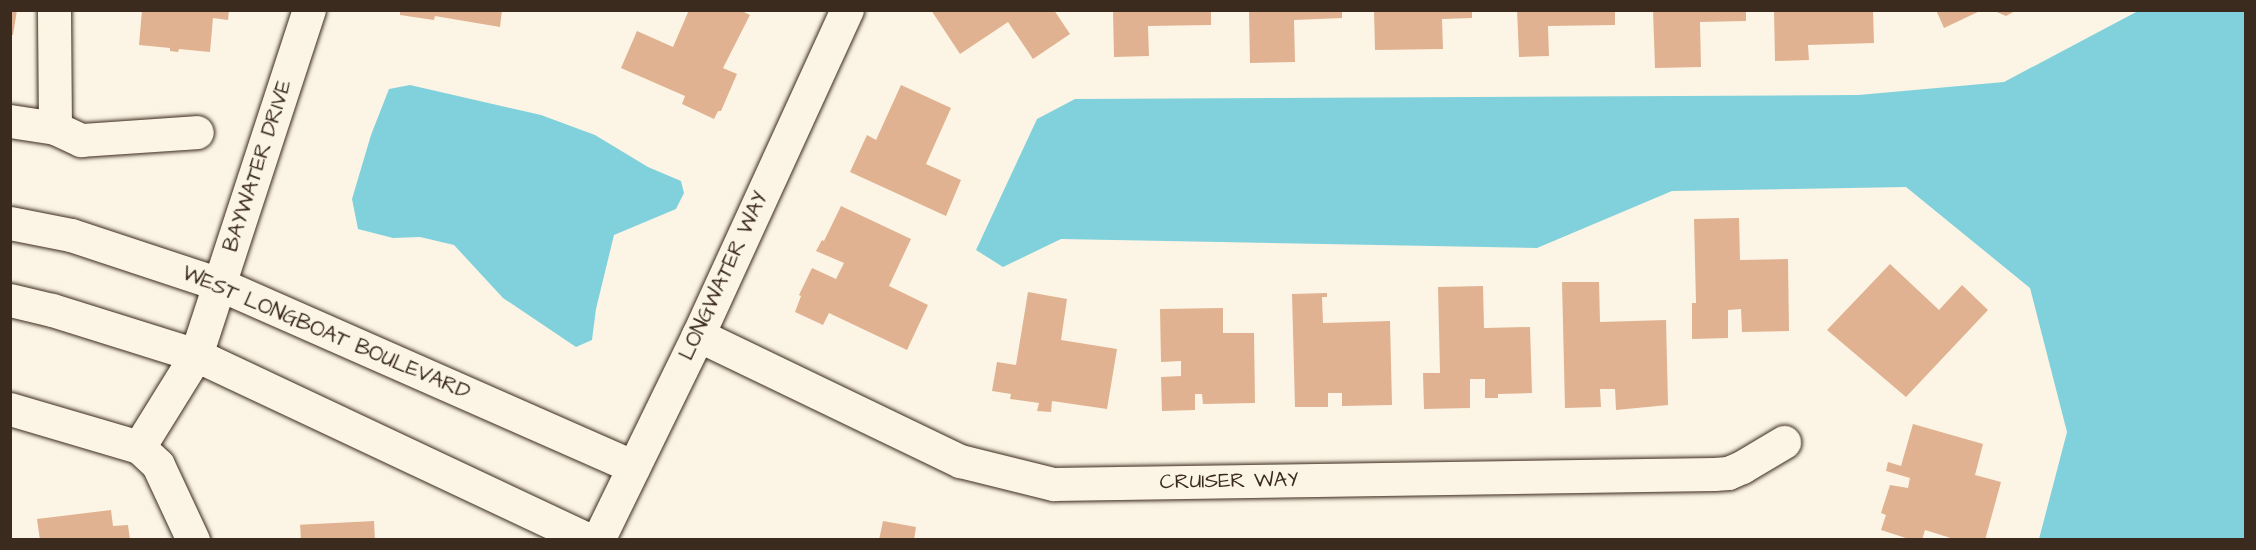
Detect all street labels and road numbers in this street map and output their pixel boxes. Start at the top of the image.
street label: BAYWATER DRIVE [218,77,298,255]
street label: LONGWATER WAY [674,188,774,364]
street label: WEST LONGBOAT BOULEVARD [178,261,474,405]
street label: CRUISER WAY [1160,467,1298,495]

